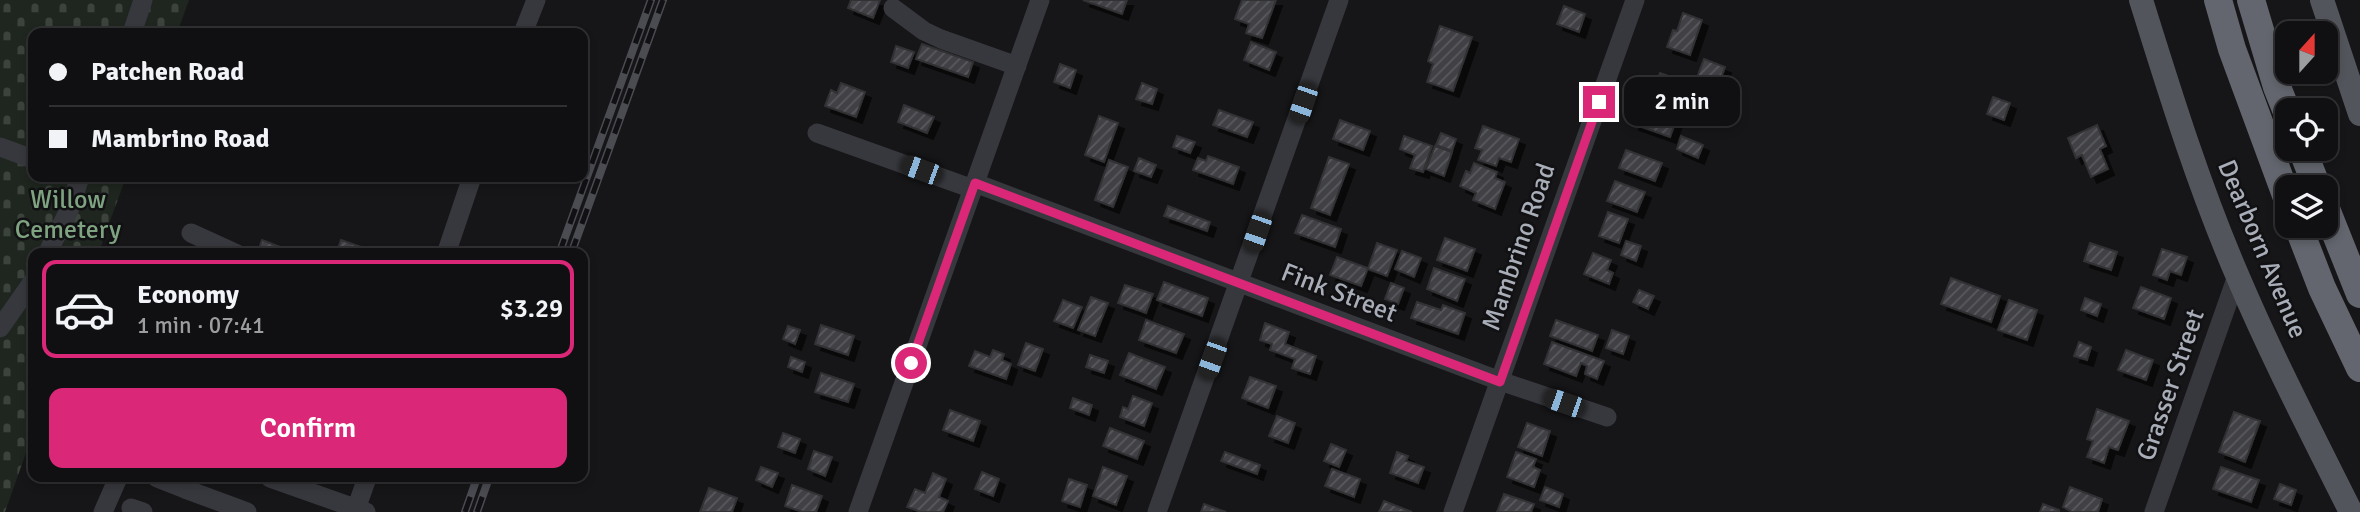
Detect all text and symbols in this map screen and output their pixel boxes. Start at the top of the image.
north arrow [2275,21,2338,84]
map controls [2275,21,2338,238]
text: Patchen Road [91,56,244,88]
callout: 2 min [1624,78,1739,126]
car [1287,80,1320,126]
route end [1583,86,1615,118]
text: 2 min [1654,87,1710,116]
button: locate [2275,98,2338,161]
text: Mambrino Road [91,123,269,155]
car [898,153,945,187]
street label: Dearborn Avenue [2210,155,2314,343]
street label: Mambrino Road [1475,159,1563,335]
button: layers [2275,175,2338,238]
park label: Willow Cemetery [15,184,121,246]
car [1241,209,1274,255]
street label: Fink Street [1277,256,1401,330]
icon: car [53,278,116,341]
text: Economy [137,279,239,311]
text: $3.29 [500,293,563,325]
street label: Grasser Street [2130,305,2212,465]
text: 1 min · 07:41 [137,311,265,340]
car [1195,336,1230,382]
route start [895,347,927,379]
car [1541,386,1588,420]
button: Confirm [49,388,567,468]

